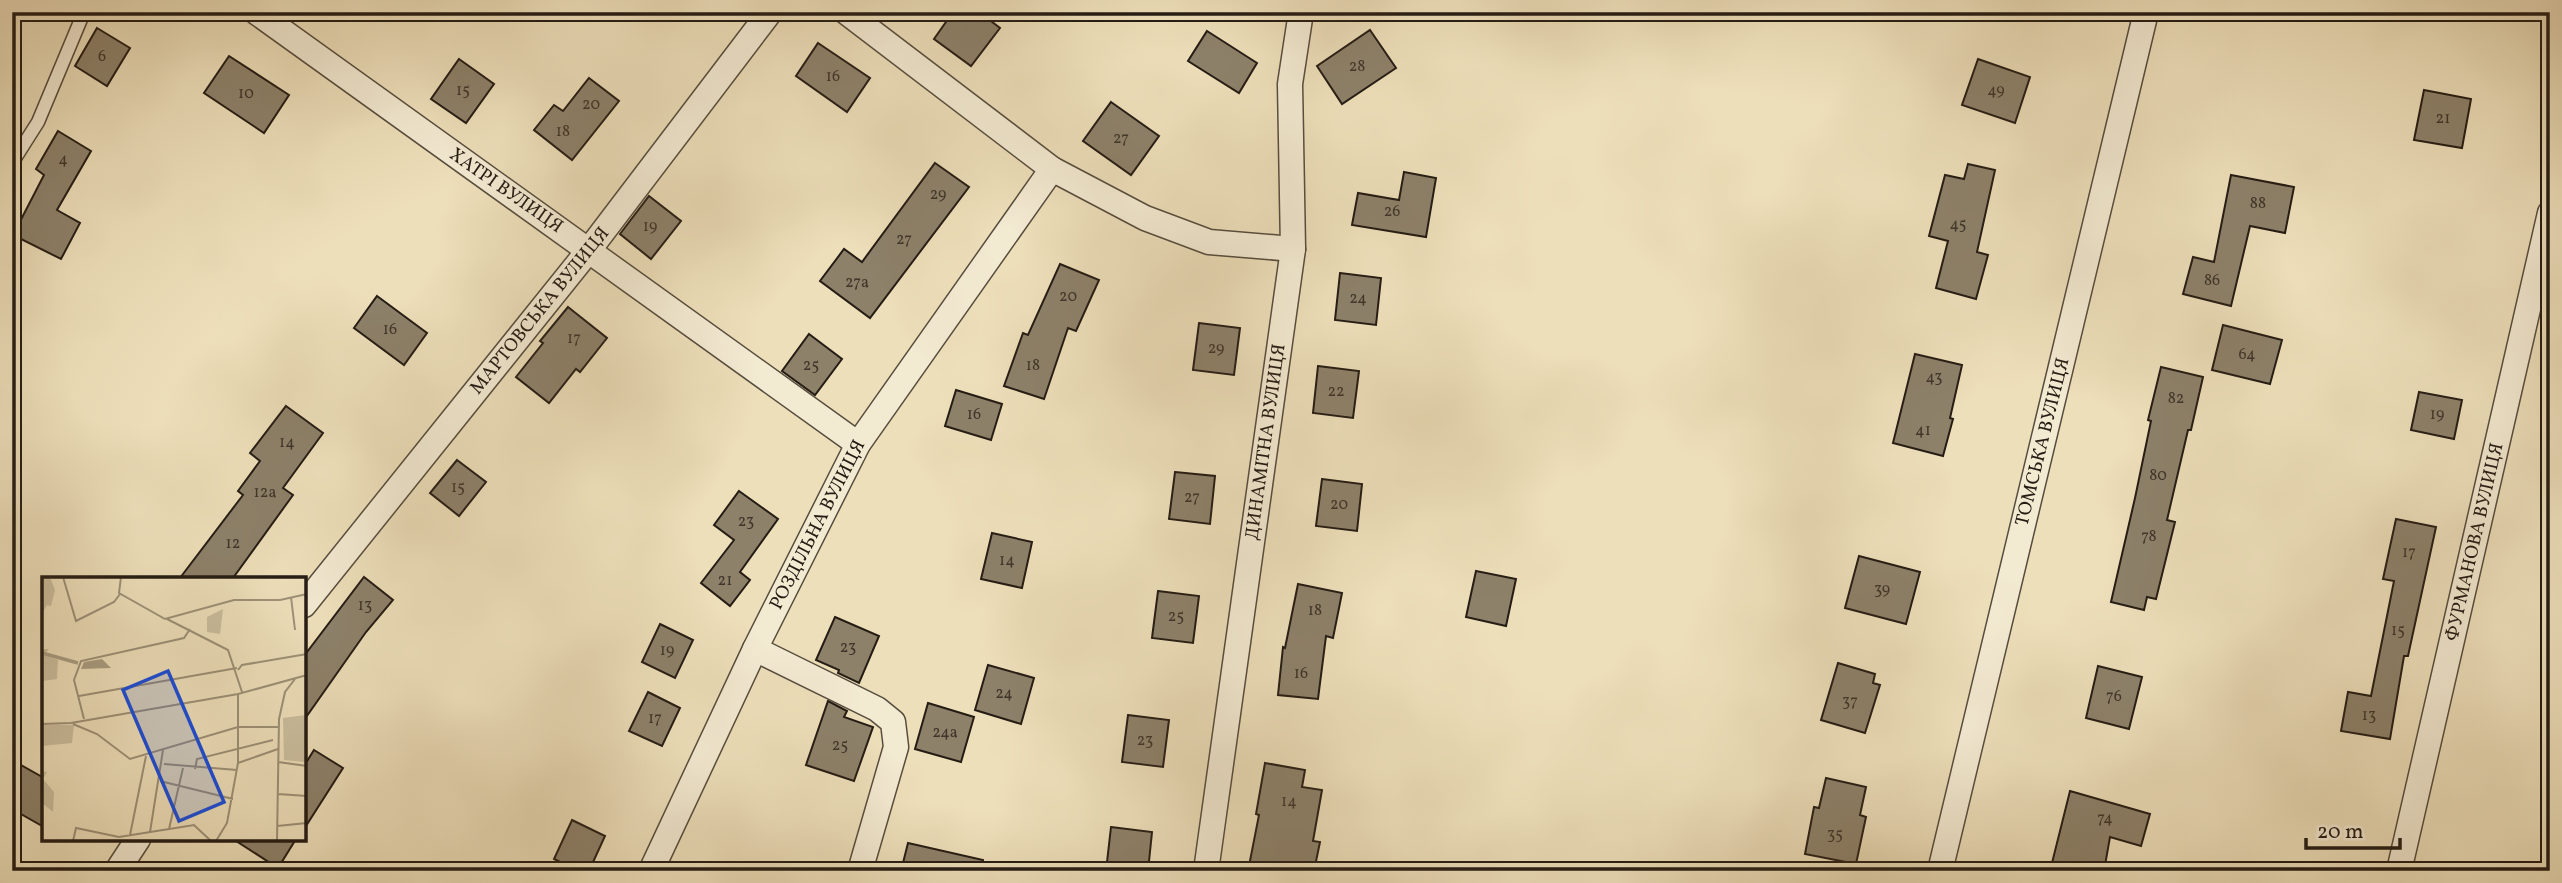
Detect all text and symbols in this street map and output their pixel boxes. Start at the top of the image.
house number: 6 [98,46,106,68]
house number: 28 [1349,56,1365,78]
house number: 16 [826,66,840,88]
house number: 15 [456,80,470,102]
house number: 49 [1987,80,2005,102]
house number: 10 [238,83,254,105]
house number: 20 [582,94,600,116]
house number: 21 [2436,108,2450,130]
house number: 18 [556,121,570,143]
house number: 27 [1113,128,1129,150]
street label: ХАТРІ ВУЛИЦЯ [444,142,568,240]
house number: 4 [58,149,68,171]
house number: 29 [930,184,946,206]
house number: 88 [2250,193,2266,215]
house number: 26 [1384,201,1400,223]
house number: 45 [1950,214,1966,236]
house number: 19 [643,216,657,238]
street label: МАРТОВСЬКА ВУЛИЦЯ [464,222,616,400]
house number: 27 [896,229,912,251]
house number: 86 [2204,270,2220,292]
house number: 27а [845,272,869,294]
house number: 20 [1059,286,1077,308]
house number: 24 [1349,288,1367,310]
house number: 16 [383,319,397,341]
house number: 17 [567,328,581,350]
house number: 29 [1208,338,1224,360]
street label: ДИНАМІТНА ВУЛИЦЯ [1239,342,1293,542]
house number: 64 [2238,344,2256,366]
house number: 25 [803,355,819,377]
house number: 18 [1026,355,1040,377]
street label: ТОМСЬКА ВУЛИЦЯ [2009,355,2077,529]
house number: 43 [1925,367,1943,389]
house number: 22 [1327,381,1345,403]
house number: 82 [2168,388,2184,410]
house number: 16 [967,404,981,426]
house number: 19 [2430,404,2444,426]
house number: 41 [1915,420,1931,442]
house number: 14 [279,432,295,454]
street label: РОЗДІЛЬНА ВУЛИЦЯ [764,435,872,615]
street label: ФУРМАНОВА ВУЛИЦЯ [2440,440,2510,644]
house number: 80 [2149,465,2167,487]
house number: 15 [451,477,465,499]
house number: 12а [254,482,276,504]
house number: 27 [1184,487,1200,509]
house number: 20 [1330,494,1348,516]
house number: 23 [738,511,754,533]
house number: 78 [2141,526,2157,548]
house number: 12 [226,533,240,555]
house number: 17 [2402,542,2416,564]
house number: 14 [999,550,1015,572]
house number: 21 [718,570,732,592]
inset map [42,577,306,841]
house number: 39 [1874,579,1890,601]
house number: 13 [358,595,372,617]
house number: 18 [1308,600,1322,622]
house number: 25 [1168,606,1184,628]
house number: 15 [2391,620,2405,642]
house number: 23 [840,637,856,659]
house number: 19 [660,640,674,662]
house number: 16 [1294,663,1308,685]
house number: 24 [995,683,1013,705]
house number: 76 [2106,686,2122,708]
house number: 37 [1842,691,1858,713]
house number: 13 [2362,705,2376,727]
house number: 17 [648,708,662,730]
house number: 24а [932,722,958,744]
house number: 23 [1137,730,1153,752]
house number: 25 [832,735,848,757]
house number: 14 [1281,791,1297,813]
scale bar [2306,806,2401,850]
house number: 74 [2097,808,2113,830]
text: 20 m [2317,818,2363,847]
house number: 35 [1827,824,1843,846]

